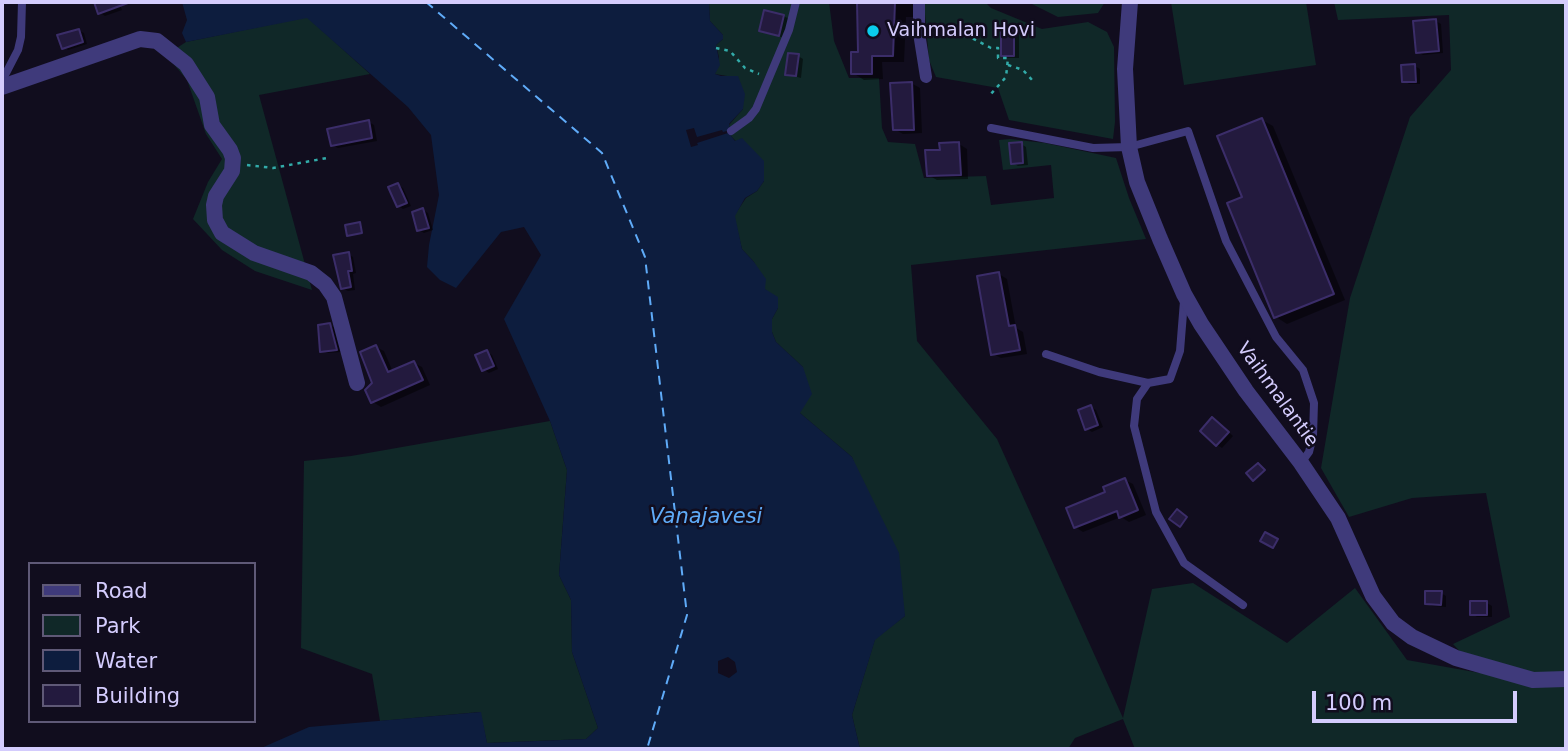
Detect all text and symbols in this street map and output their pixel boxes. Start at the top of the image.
place label: Vaihmalan Hovi [887,20,1035,42]
marker: Vaihmalan Hovi [865,23,881,39]
street label: Vaihmalantie [1231,338,1323,452]
water label: Vanajavesi [650,505,762,531]
legend [28,562,256,723]
text: Road [95,579,148,603]
text: Park [95,614,140,638]
text: Water [95,649,157,673]
scale bar [1316,678,1521,722]
text: Building [95,684,180,708]
text: 100 m [1325,691,1392,715]

